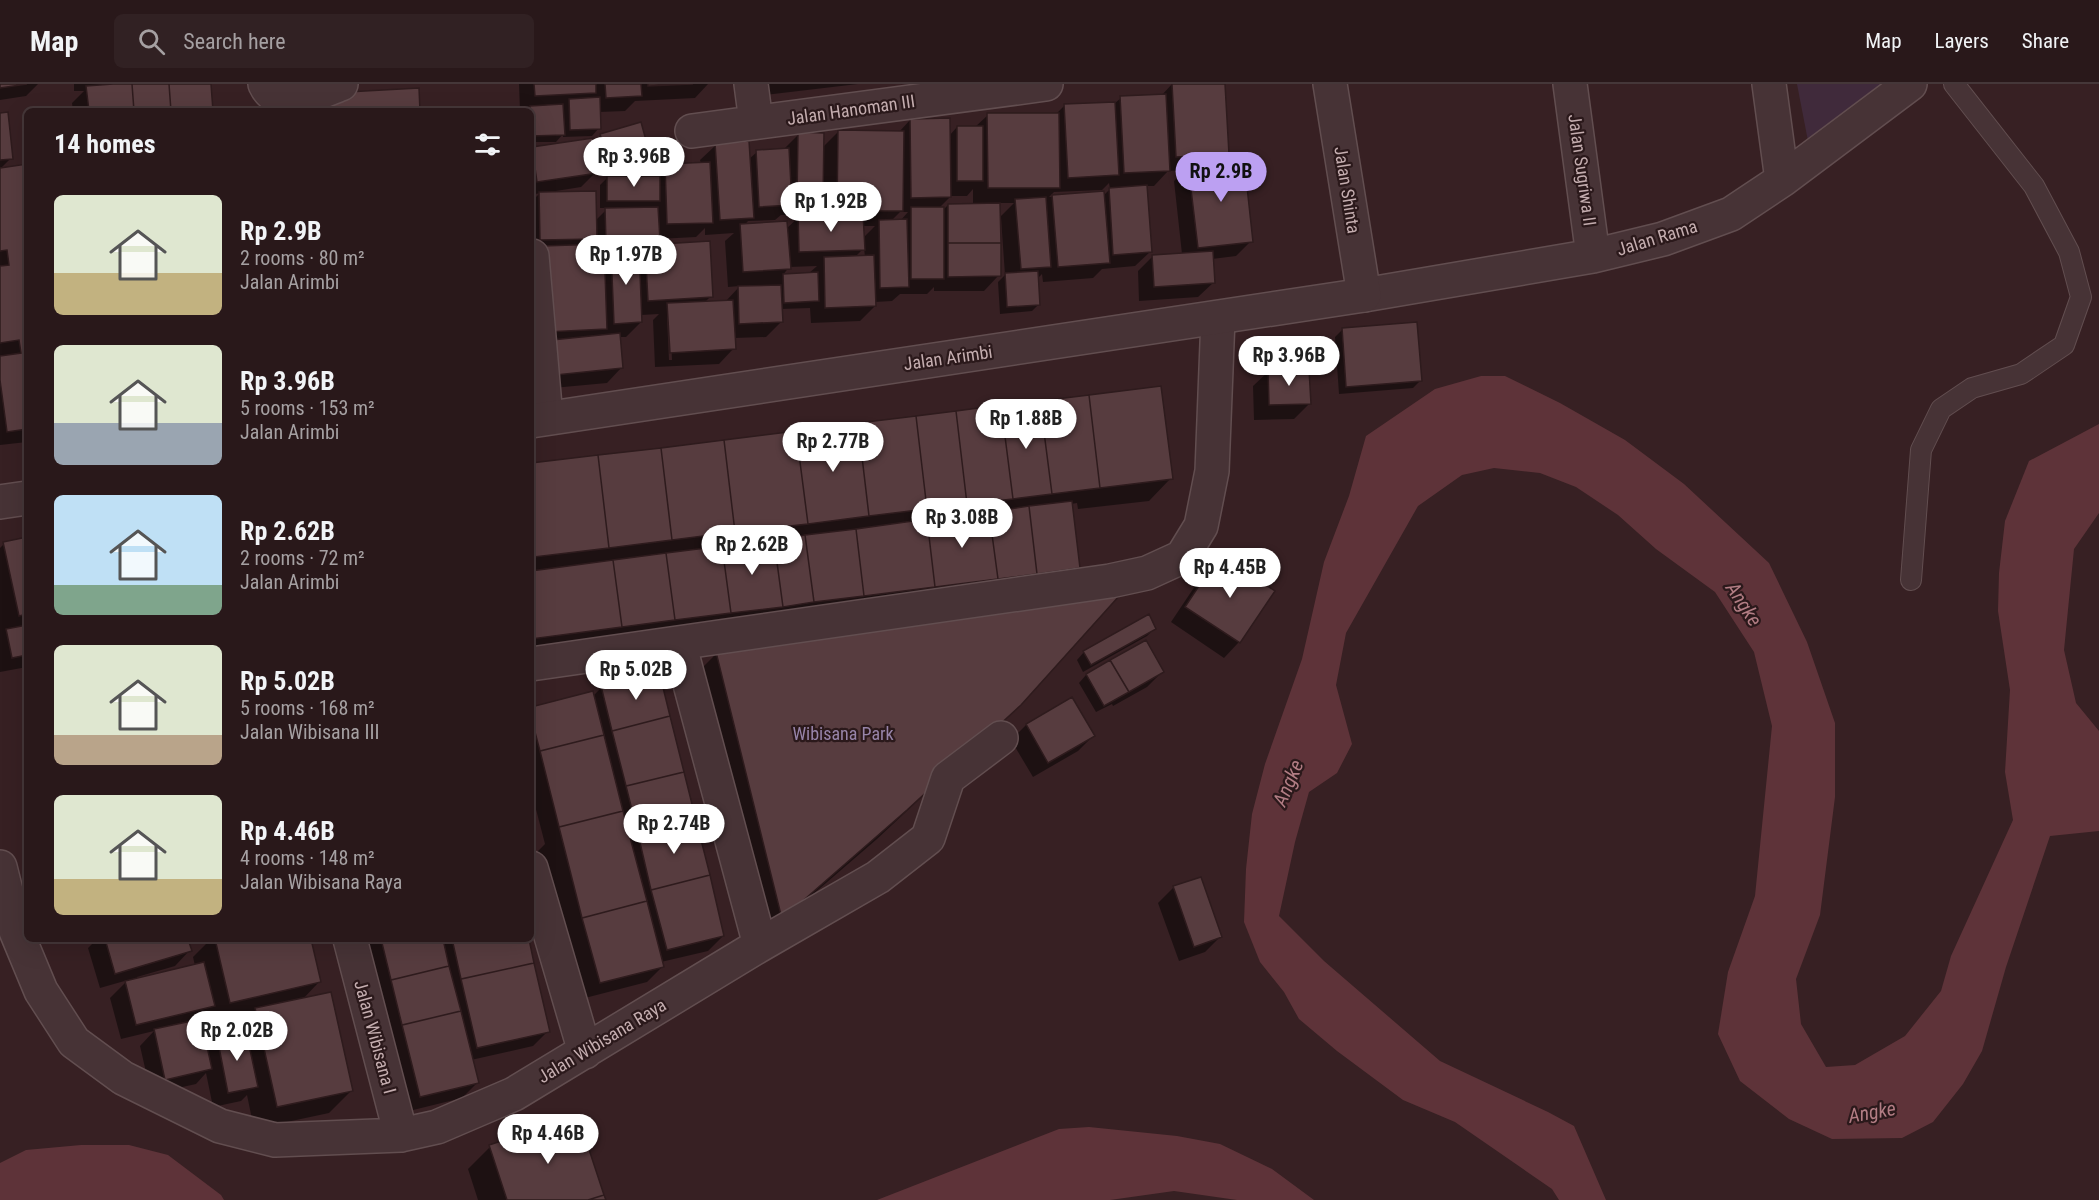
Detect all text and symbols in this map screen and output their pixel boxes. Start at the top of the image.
search box [114,14,534,68]
text: Map [30,25,78,58]
icon: search [135,25,168,58]
text: Search here [183,29,286,54]
text: Map [1865,29,1902,53]
text: Layers [1935,29,1989,53]
text: Share [2022,29,2069,53]
street label: Jalan Hanoman III [786,90,916,129]
street label: Jalan Sugriwa II [1564,113,1601,227]
icon: filters [471,128,504,161]
text: 14 homes [54,129,156,159]
pin: Rp 3.96B [572,137,696,188]
text: Rp 3.96B [598,144,670,168]
street label: Jalan Shinta [1330,145,1365,235]
pin: Rp 2.9B [1166,152,1276,203]
text: Rp 2.9B [1190,159,1252,183]
pin: Rp 1.92B [769,182,893,233]
text: Rp 1.92B [795,189,867,213]
street label: Jalan Rama [1614,215,1700,260]
text: Rp 2.9B [240,216,322,246]
icon: home [102,219,174,291]
pin: Rp 1.97B [564,235,688,286]
text: Rp 1.97B [590,242,662,266]
text: 2 rooms · 80 m² [240,246,365,270]
text: Jalan Arimbi [240,270,339,294]
pin: Rp 3.96B [1227,336,1351,387]
street label: Jalan Arimbi [902,341,994,374]
text: Rp 3.96B [1253,343,1325,367]
text: Rp 3.96B [240,366,335,396]
icon: home [102,369,174,441]
text: 5 rooms · 153 m² [240,396,375,420]
pin: Rp 1.88B [964,399,1088,450]
text: Rp 1.88B [990,406,1062,430]
text: Jalan Arimbi [240,420,339,444]
pin: Rp 2.77B [771,422,895,473]
text: Rp 2.77B [797,429,869,453]
pin: Rp 3.08B [900,498,1024,549]
text: Rp 3.08B [926,505,998,529]
text: Rp 2.62B [240,516,335,546]
icon: home [102,519,174,591]
pin: Rp 2.62B [690,525,814,576]
text: Rp 2.62B [716,532,788,556]
text: 2 rooms · 72 m² [240,546,365,570]
pin: Rp 4.45B [1168,548,1292,599]
text: Rp 4.45B [1194,555,1266,579]
text: Jalan Arimbi [240,570,339,594]
water label: Angke [1720,577,1767,631]
pin: Rp 5.02B [574,650,698,701]
text: Rp 5.02B [600,657,672,681]
text: Rp 5.02B [240,666,335,696]
icon: home [102,669,174,741]
text: 5 rooms · 168 m² [240,696,375,720]
text: Jalan Wibisana III [240,720,380,744]
park label: Wibisana Park [792,723,894,744]
water label: Angke [1267,756,1308,811]
pin: Rp 2.74B [612,804,736,855]
text: Rp 2.74B [638,811,710,835]
text: Rp 4.46B [240,816,335,846]
icon: home [102,819,174,891]
text: 4 rooms · 148 m² [240,846,375,870]
text: Jalan Wibisana Raya [240,870,402,894]
street label: Jalan Wibisana I [350,978,401,1096]
street label: Jalan Wibisana Raya [534,994,670,1087]
pin: Rp 2.02B [175,1011,299,1062]
text: Rp 2.02B [201,1018,273,1042]
water label: Angke [1845,1096,1898,1128]
pin: Rp 4.46B [486,1114,610,1165]
text: Rp 4.46B [512,1121,584,1145]

